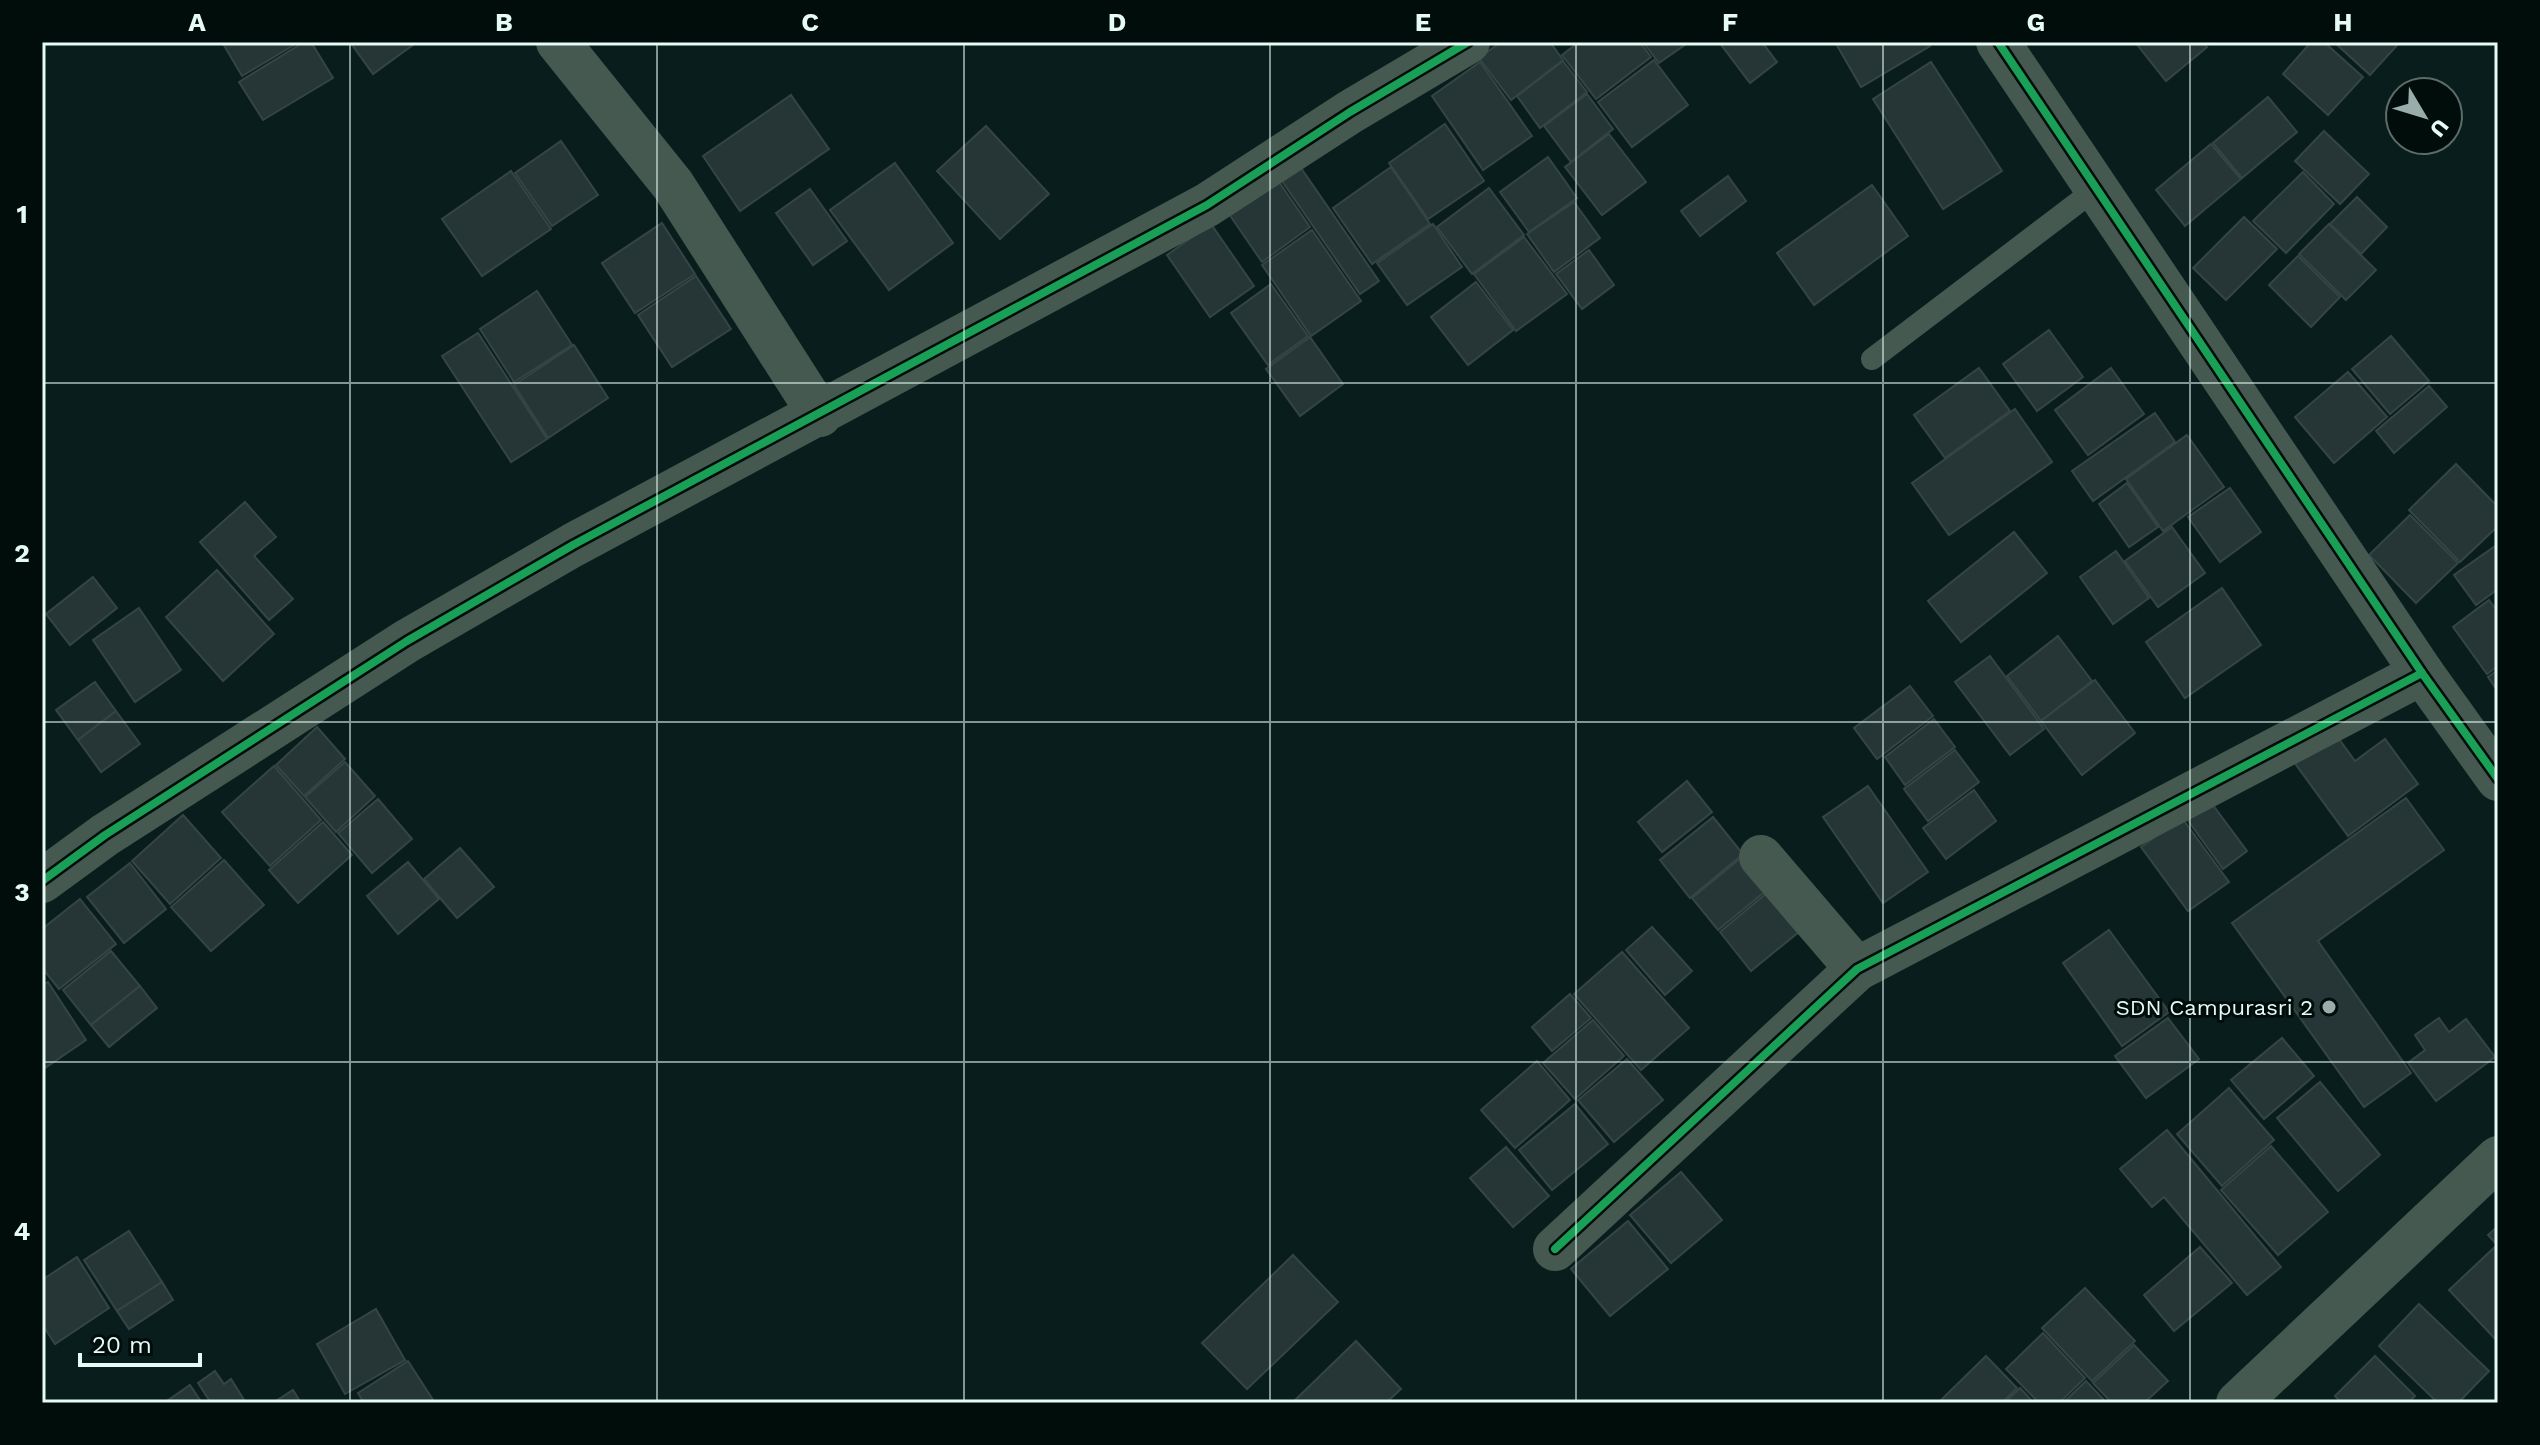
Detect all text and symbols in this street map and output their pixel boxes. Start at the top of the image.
text: A [188,7,206,37]
text: B [495,7,513,37]
text: C [801,7,819,37]
text: D [1108,7,1126,37]
text: E [1415,7,1431,37]
text: F [1722,7,1738,37]
text: G [2027,7,2045,37]
text: H [2333,7,2353,37]
north arrow [2384,76,2464,156]
text: U [2425,114,2454,142]
text: 1 [16,199,28,229]
text: 2 [14,538,30,568]
text: 3 [14,877,30,907]
place label: SDN Campurasri 2 [2116,995,2313,1020]
marker: SDN Campurasri 2 [2320,998,2338,1016]
text: 4 [14,1216,31,1246]
scale bar [80,1317,200,1367]
text: 20 m [92,1331,152,1359]

